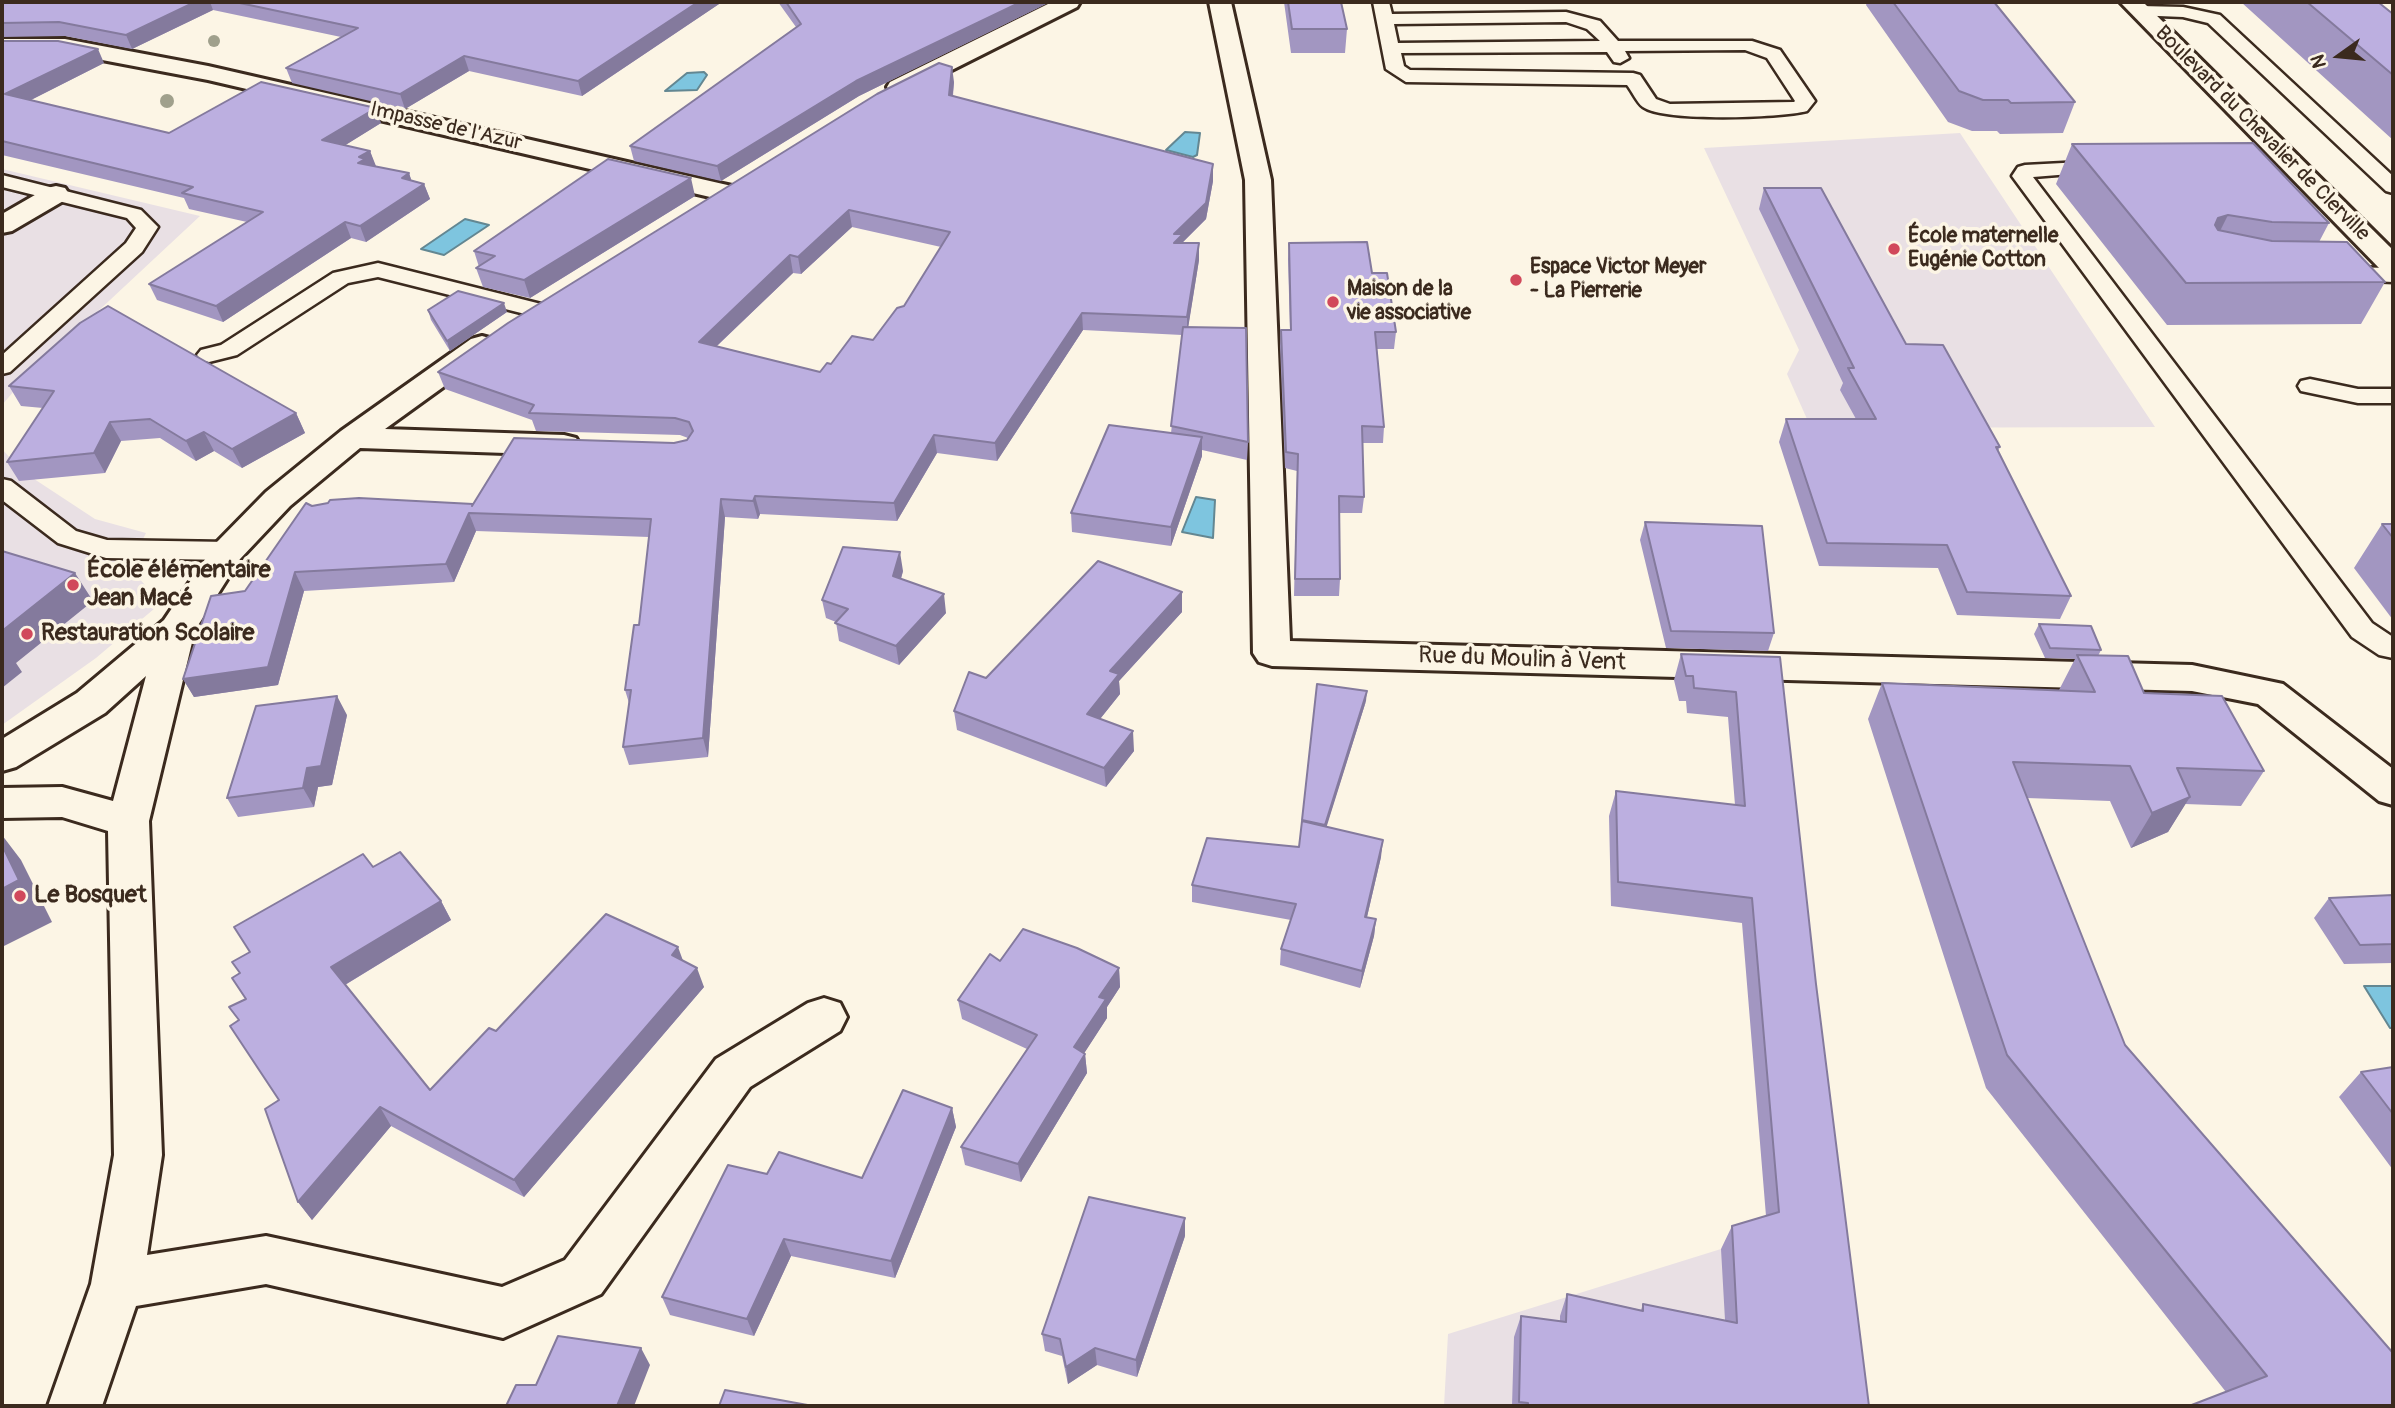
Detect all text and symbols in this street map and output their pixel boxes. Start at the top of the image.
street label: Boulevard du Chevalier de Clerville [2149,21,2375,247]
north arrow [2304,21,2374,91]
text: N [2305,52,2332,71]
street label: Impasse de l'Azur [368,97,524,157]
place label: École maternelle Eugénie Cotton [1908,224,2058,274]
marker: École maternelle Eugénie Cotton [1886,241,1902,257]
place label: Espace Victor Meyer - La Pierrerie [1530,255,1706,305]
marker: Espace Victor Meyer - La Pierrerie [1508,272,1524,288]
place label: Maison de la vie associative [1347,277,1471,327]
marker: Maison de la vie associative [1325,294,1341,310]
place label: École élémentaire Jean Macé [87,557,271,613]
marker: École élémentaire Jean Macé [65,577,81,593]
place label: Restauration Scolaire [41,620,254,648]
marker: Restauration Scolaire [19,626,35,642]
street label: Rue du Moulin à Vent [1418,642,1626,678]
place label: Le Bosquet [34,882,147,910]
marker: Le Bosquet [12,888,28,904]

